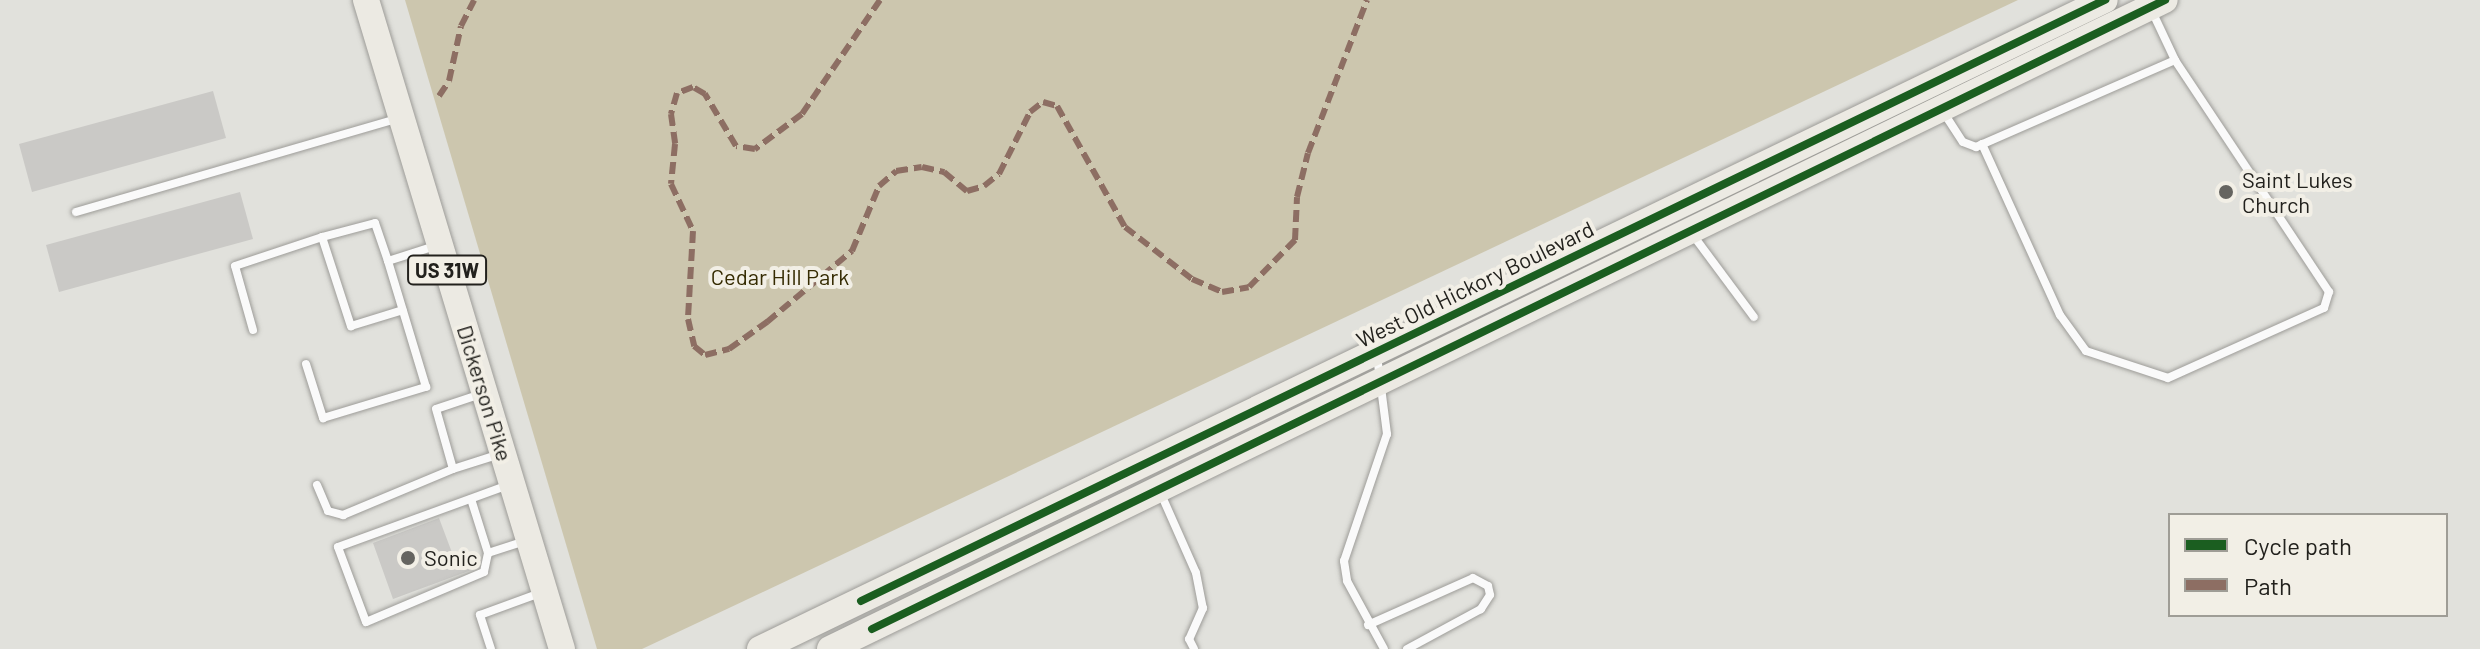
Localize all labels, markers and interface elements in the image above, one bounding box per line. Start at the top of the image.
place label: Saint Lukes Church [2242,166,2353,218]
marker: Saint Lukes Church [2217,183,2235,201]
street label: West Old Hickory Boulevard [1352,215,1598,353]
road number: US 31W [407,254,487,286]
park label: Cedar Hill Park [711,264,849,290]
street label: Dickerson Pike [452,322,518,464]
legend [2168,513,2448,617]
text: Cycle path [2244,531,2352,560]
place label: Sonic [424,545,478,571]
marker: Sonic [399,549,417,567]
text: Path [2244,571,2292,600]

